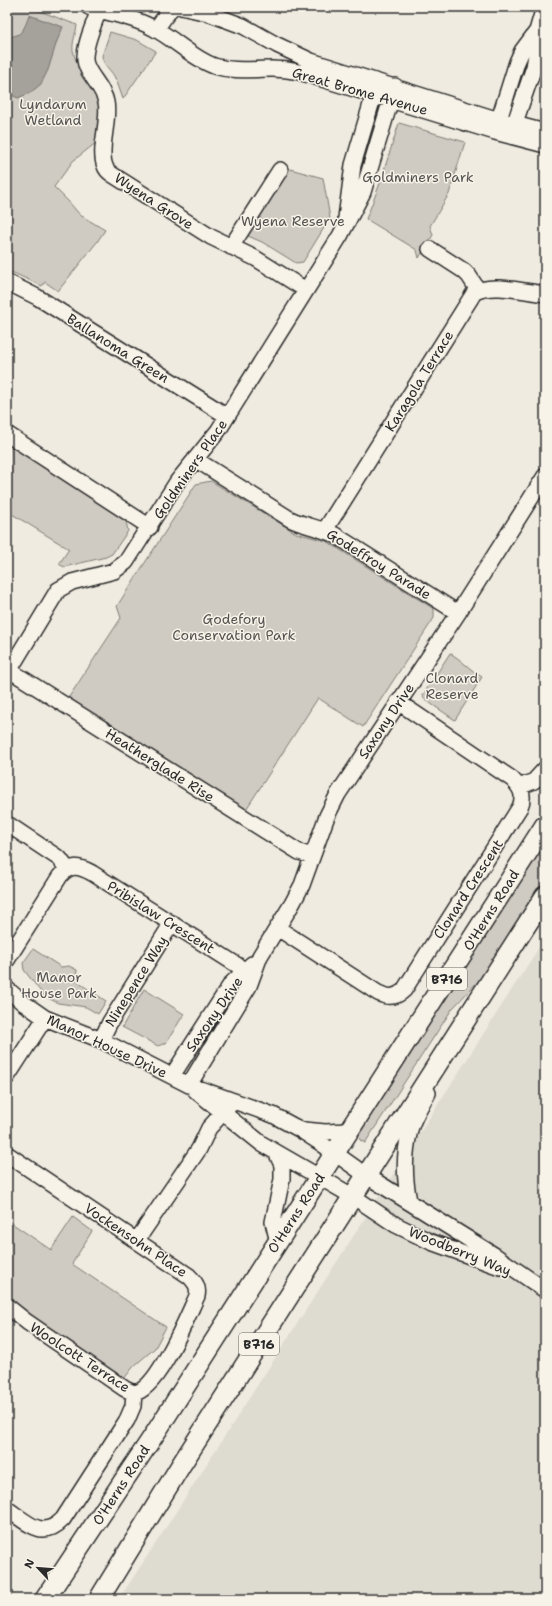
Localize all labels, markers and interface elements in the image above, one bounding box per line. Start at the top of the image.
street label: Great Brome Avenue [290,63,430,119]
park label: Lyndarum Wetland [19,95,87,129]
park label: Goldminers Park [362,168,474,186]
street label: Wyena Grove [111,169,197,233]
park label: Wyena Reserve [241,212,345,230]
street label: Ballanoma Green [64,309,173,387]
street label: Karagola Terrace [381,327,457,435]
street label: Goldminers Place [149,416,231,522]
street label: Godeffroy Parade [323,525,435,603]
park label: Godefory Conservation Park [172,610,296,644]
park label: Clonard Reserve [425,669,479,703]
street label: Saxony Drive [354,680,418,762]
street label: Heatherglade Rise [102,724,218,806]
street label: Clonard Crescent [429,836,507,942]
street label: O'Herns Road [459,866,523,954]
street label: Pribislaw Crescent [104,877,218,957]
street label: Ninepence Way [101,932,171,1030]
park label: Manor House Park [21,968,97,1002]
road number: B716 [427,968,467,990]
street label: Saxony Drive [182,973,247,1055]
street label: Manor House Drive [44,1010,170,1082]
street label: O'Herns Road [263,1169,329,1257]
street label: Vockensohn Place [81,1199,191,1281]
street label: Woodberry Way [406,1222,514,1280]
street label: Woolcott Terrace [27,1318,133,1396]
road number: B716 [239,1333,279,1355]
street label: O'Herns Road [88,1441,154,1529]
north arrow [18,1548,58,1588]
text: N [21,1556,38,1571]

